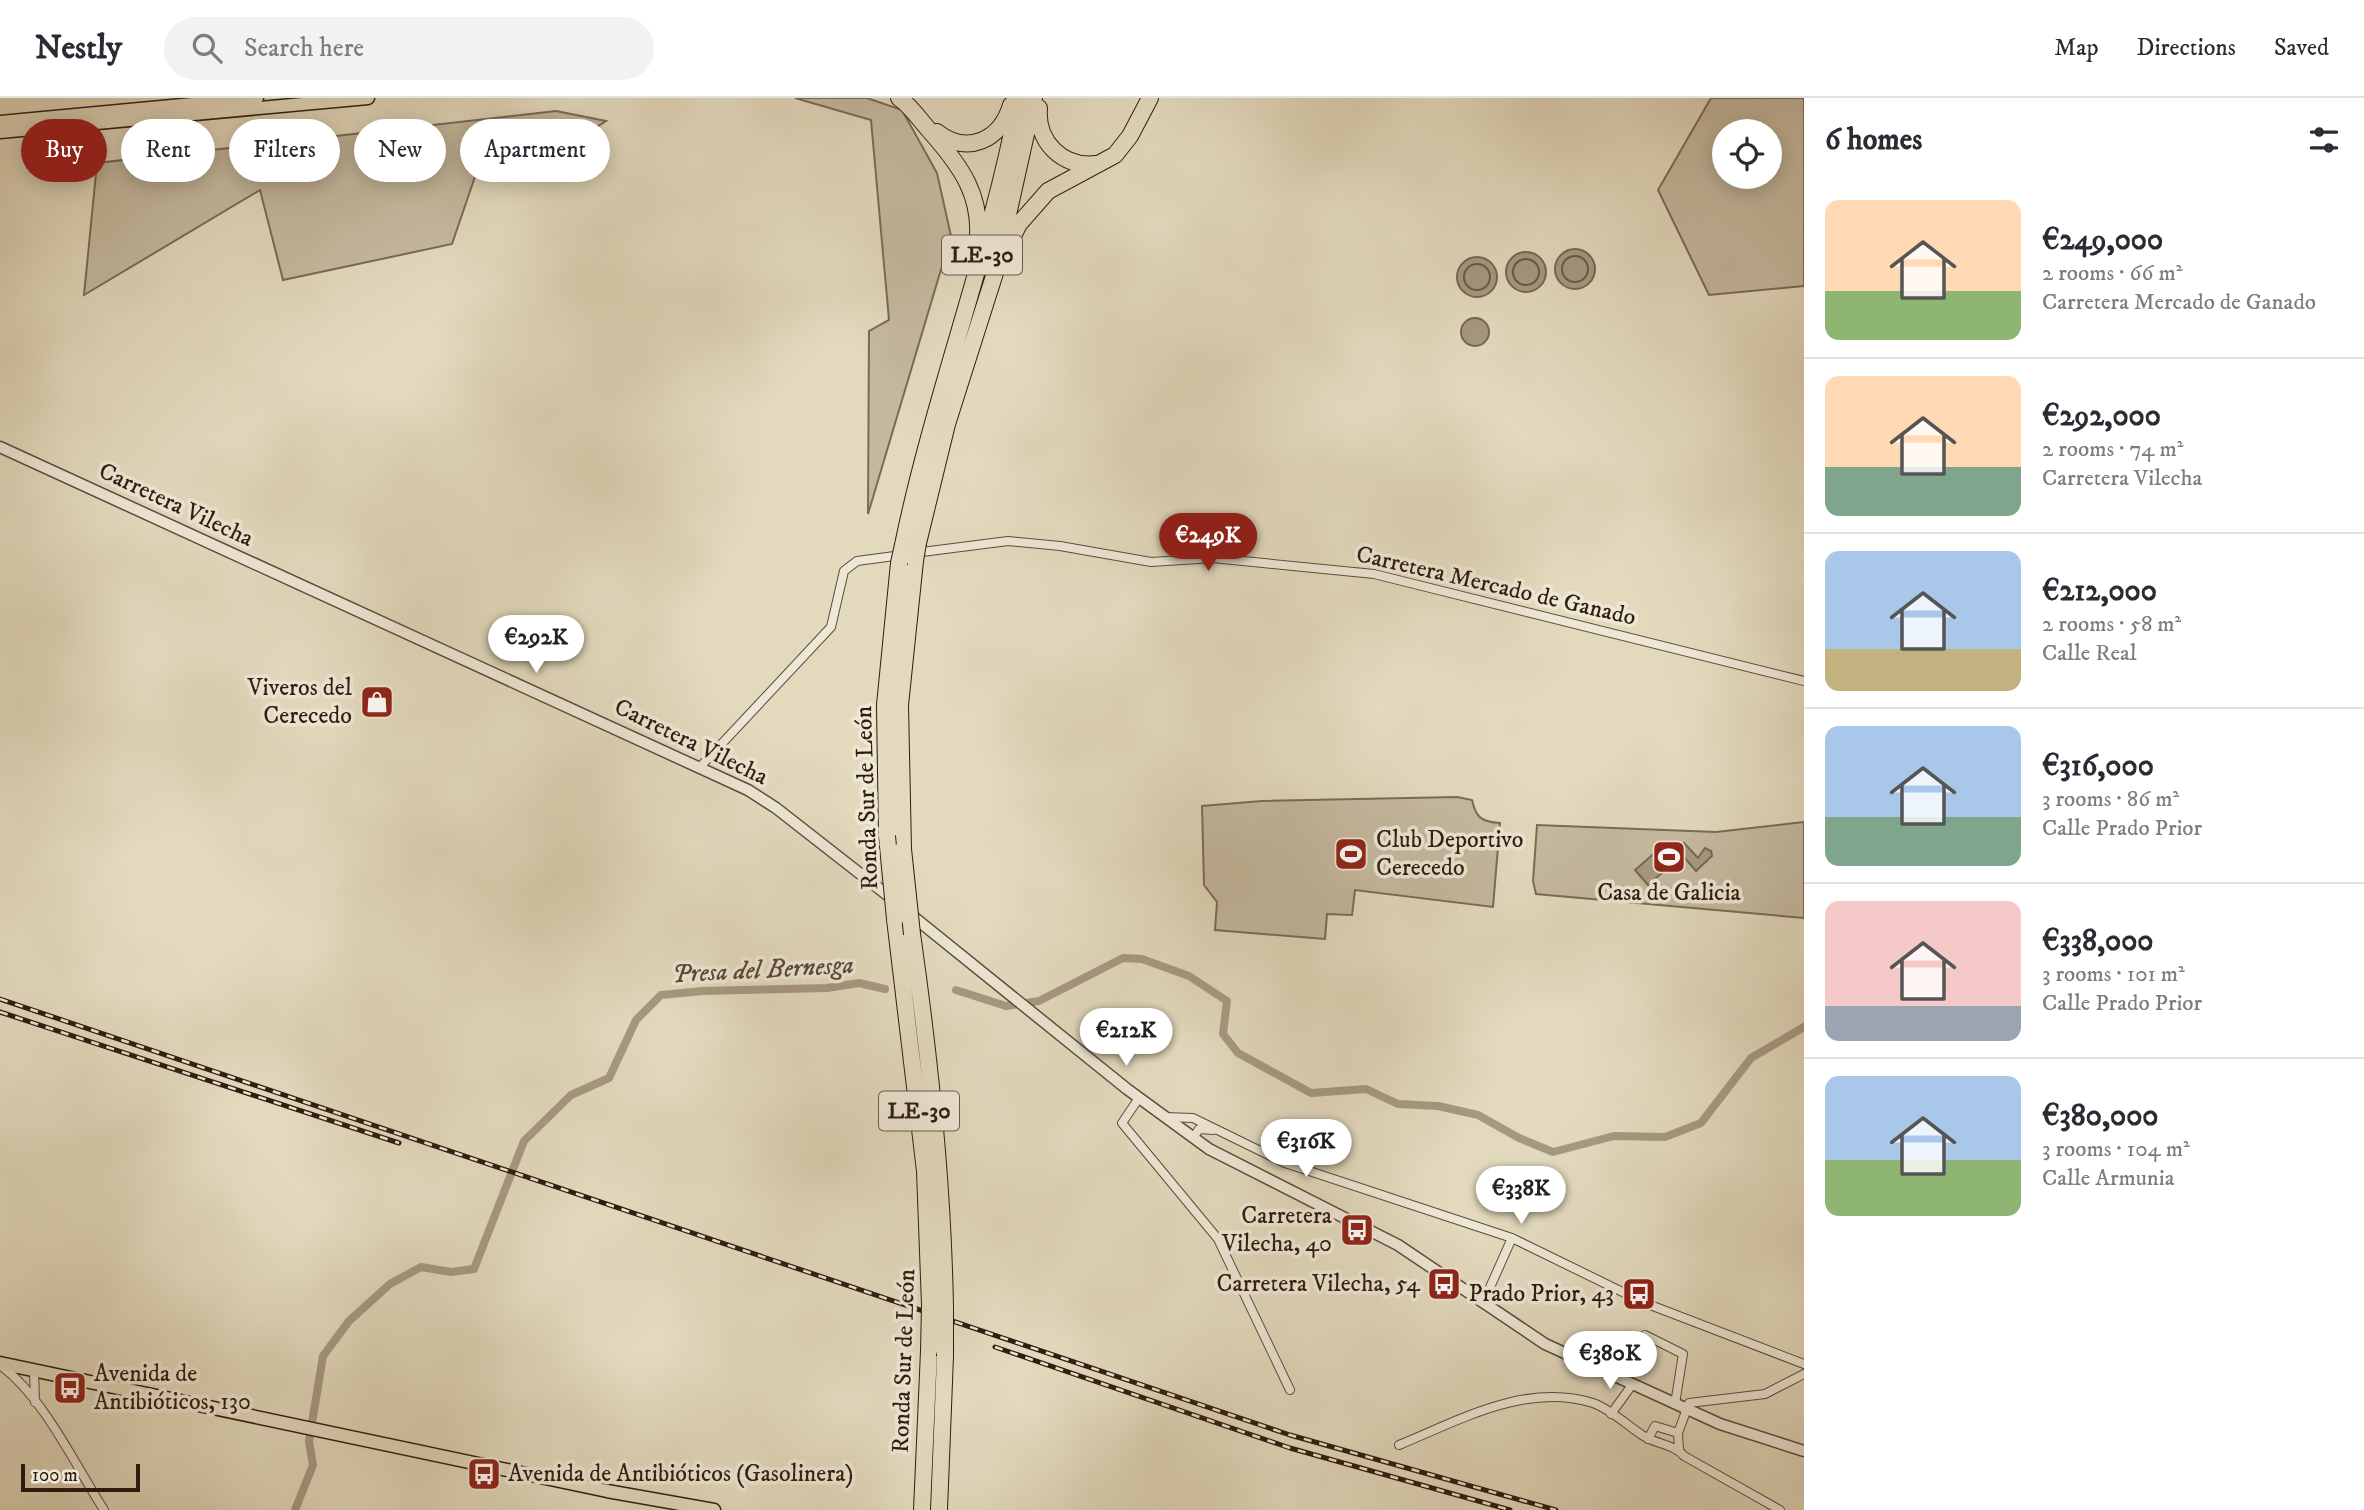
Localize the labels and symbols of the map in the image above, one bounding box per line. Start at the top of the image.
road number: LE-30 [942,236,1022,274]
street label: Carretera Vilecha [94,456,259,554]
pin: €249K [1159,514,1257,573]
street label: Carretera Mercado de Ganado [1353,539,1639,633]
pin: €292K [487,616,585,675]
place label: Viveros del Cerecedo [246,673,353,731]
shop icon: Viveros del Cerecedo [358,683,396,721]
street label: Carretera Vilecha [609,692,773,792]
street label: Ronda Sur de León [849,705,885,891]
place label: Club Deportivo Cerecedo [1376,825,1523,883]
sports icon: Club Deportivo Cerecedo [1332,835,1370,873]
sports icon: Casa de Galicia [1650,838,1688,876]
place label: Casa de Galicia [1597,878,1742,908]
water label: Presa del Bernesga [671,949,855,991]
pin: €212K [1077,1009,1175,1068]
road number: LE-30 [879,1092,959,1130]
pin: €316K [1257,1119,1355,1179]
pin: €338K [1472,1166,1570,1226]
place label: Carretera Vilecha, 40 [1221,1201,1333,1259]
bus stop icon: Carretera Vilecha, 40 [1338,1211,1376,1249]
bus stop icon: Carretera Vilecha, 54 [1425,1265,1463,1303]
street label: Ronda Sur de León [886,1268,922,1454]
place label: Carretera Vilecha, 54 [1216,1269,1421,1299]
bus stop icon: Prado Prior, 43 [1620,1275,1658,1313]
place label: Prado Prior, 43 [1469,1279,1614,1309]
pin: €380K [1561,1332,1659,1391]
place label: Avenida de Antibióticos, 130 [94,1359,251,1417]
bus stop icon: Avenida de Antibióticos, 130 [51,1369,89,1407]
bus stop icon: Avenida de Antibióticos (Gasolinera) [465,1455,503,1493]
place label: Avenida de Antibióticos (Gasolinera) [508,1459,854,1489]
scale bar [21,1461,140,1493]

